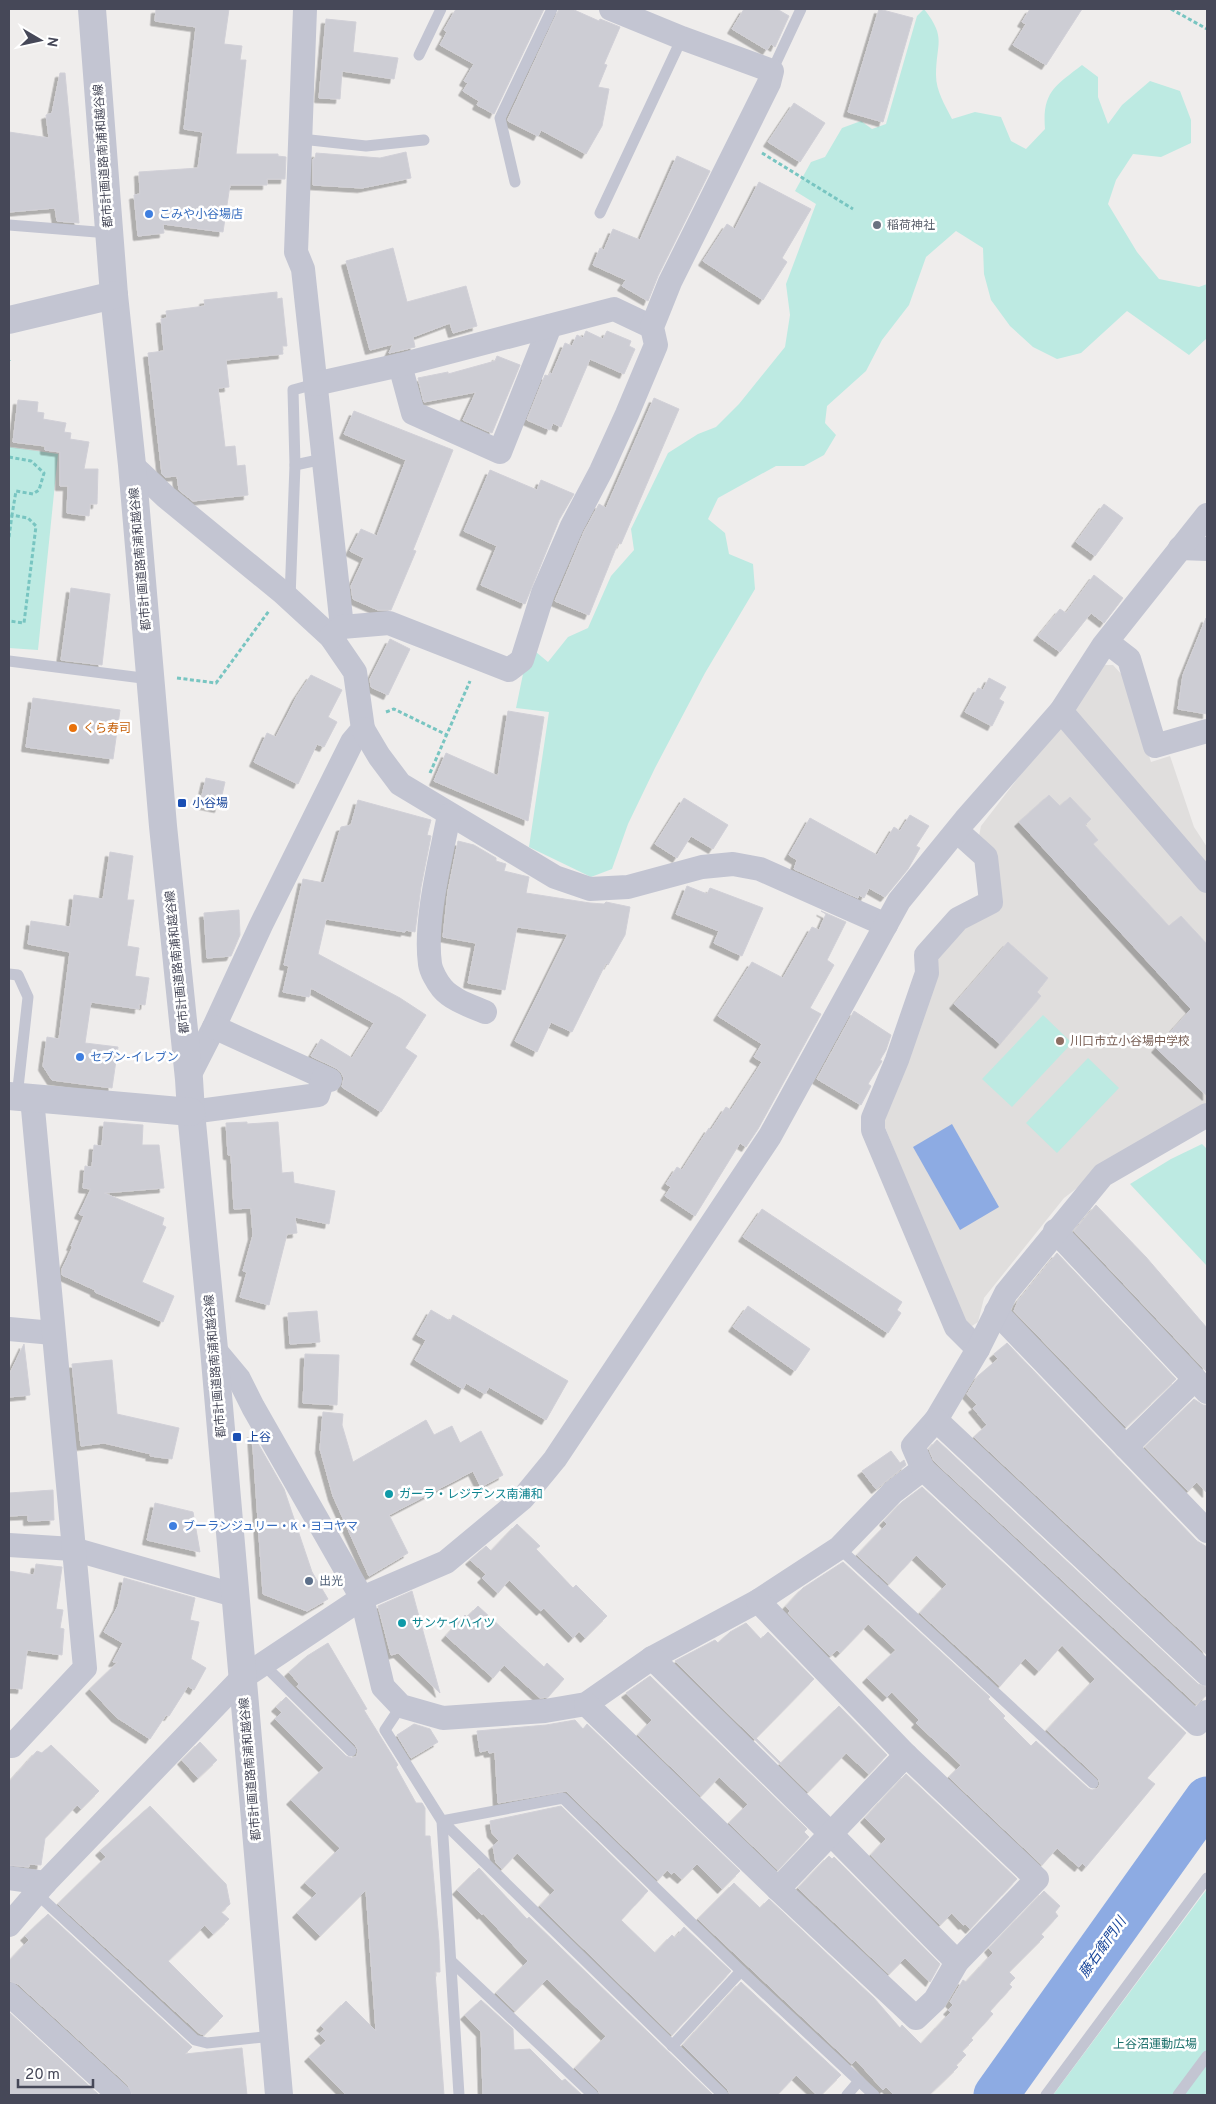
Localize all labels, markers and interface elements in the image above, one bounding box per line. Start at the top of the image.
north arrow [15,15,65,65]
text: N [42,35,61,48]
street label: 都市計画道路南浦和越谷線 [91,84,117,228]
place label: こみや小谷場店 [159,207,243,223]
marker: こみや小谷場店 [143,208,155,220]
place label: 稲荷神社 [887,218,935,234]
marker: 稲荷神社 [871,219,883,231]
street label: 都市計画道路南浦和越谷線 [127,486,155,631]
place label: くら寿司 [83,721,131,737]
marker: くら寿司 [67,722,79,734]
place label: 小谷場 [192,796,228,812]
marker: 小谷場 [176,797,188,809]
street label: 都市計画道路南浦和越谷線 [163,889,193,1034]
place label: 川口市立小谷場中学校 [1070,1034,1190,1050]
marker: 川口市立小谷場中学校 [1054,1035,1066,1047]
place label: セブン-イレブン [90,1050,179,1066]
marker: セブン-イレブン [74,1051,86,1063]
street label: 都市計画道路南浦和越谷線 [202,1293,230,1438]
place label: 上谷 [247,1430,271,1446]
marker: 上谷 [231,1431,243,1443]
place label: ガーラ・レジデンス南浦和 [399,1487,543,1503]
marker: ガーラ・レジデンス南浦和 [383,1488,395,1500]
place label: ブーランジュリー・K・ヨコヤマ [183,1519,358,1535]
marker: ブーランジュリー・K・ヨコヤマ [167,1520,179,1532]
place label: 出光 [319,1574,343,1590]
marker: 出光 [303,1575,315,1587]
place label: サンケイハイツ [412,1616,495,1632]
marker: サンケイハイツ [396,1617,408,1629]
street label: 都市計画道路南浦和越谷線 [237,1696,265,1841]
water label: 藤右衛門川 [1076,1913,1131,1981]
park label: 上谷沼運動広場 [1113,2037,1197,2053]
scale bar [18,2056,92,2088]
text: 20 m [25,2066,60,2085]

